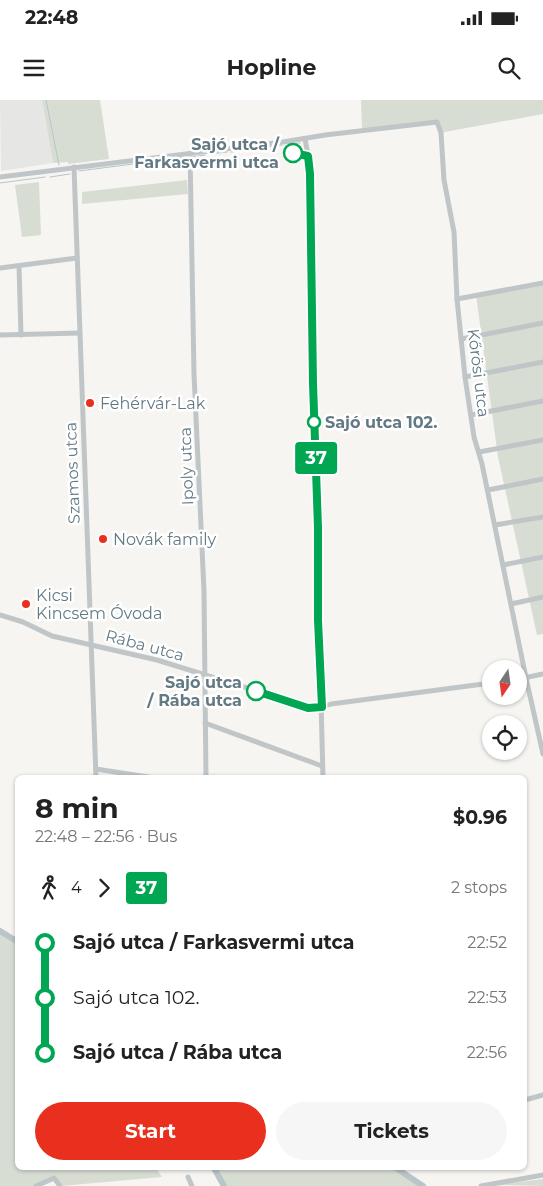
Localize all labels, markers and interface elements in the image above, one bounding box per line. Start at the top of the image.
text: 22:48 [25,6,78,29]
icon: menu [20,54,48,82]
text: Hopline [227,54,316,81]
icon: search [495,54,523,82]
place label: Sajó utca / Farkasvermi utca [134,135,280,172]
marker: Sajó utca / Farkasvermi utca [283,143,303,163]
street label: Kőrösi utca [464,328,493,418]
place label: Fehérvár-Lak [100,394,206,413]
marker: Fehérvár-Lak [84,397,96,409]
place label: Sajó utca 102. [325,413,437,432]
marker: Sajó utca 102. [307,415,321,429]
street label: Szamos utca [61,422,84,524]
street label: Ipoly utca [176,427,197,505]
line badge: 37 [294,442,338,474]
text: 37 [305,447,327,469]
place label: Novák family [113,530,217,549]
marker: Novák family [97,533,109,545]
place label: Kicsi Kincsem Óvoda [36,586,162,623]
marker: Kicsi Kincsem Óvoda [20,598,32,610]
street label: Rába utca [103,626,186,665]
north arrow [482,660,528,705]
map controls [482,660,527,760]
place label: Sajó utca / Rába utca [146,673,242,710]
marker: Sajó utca / Rába utca [246,681,266,701]
button: locate [482,715,527,760]
text: 8 min [35,791,119,825]
text: $0.96 [453,806,507,829]
text: 22:48 – 22:56 · Bus [35,827,177,846]
icon: walk [35,874,63,902]
icon: forward [90,874,118,902]
text: 37 [136,877,157,899]
text: 4 [71,878,82,897]
text: 2 stops [451,878,507,897]
text: Sajó utca / Farkasvermi utca [73,931,354,954]
text: 22:52 [467,933,507,952]
text: Sajó utca 102. [73,986,199,1009]
text: 22:53 [467,988,507,1007]
text: Sajó utca / Rába utca [73,1041,282,1064]
text: 22:56 [467,1043,507,1062]
button: Start [35,1102,266,1160]
button: Tickets [276,1102,507,1160]

